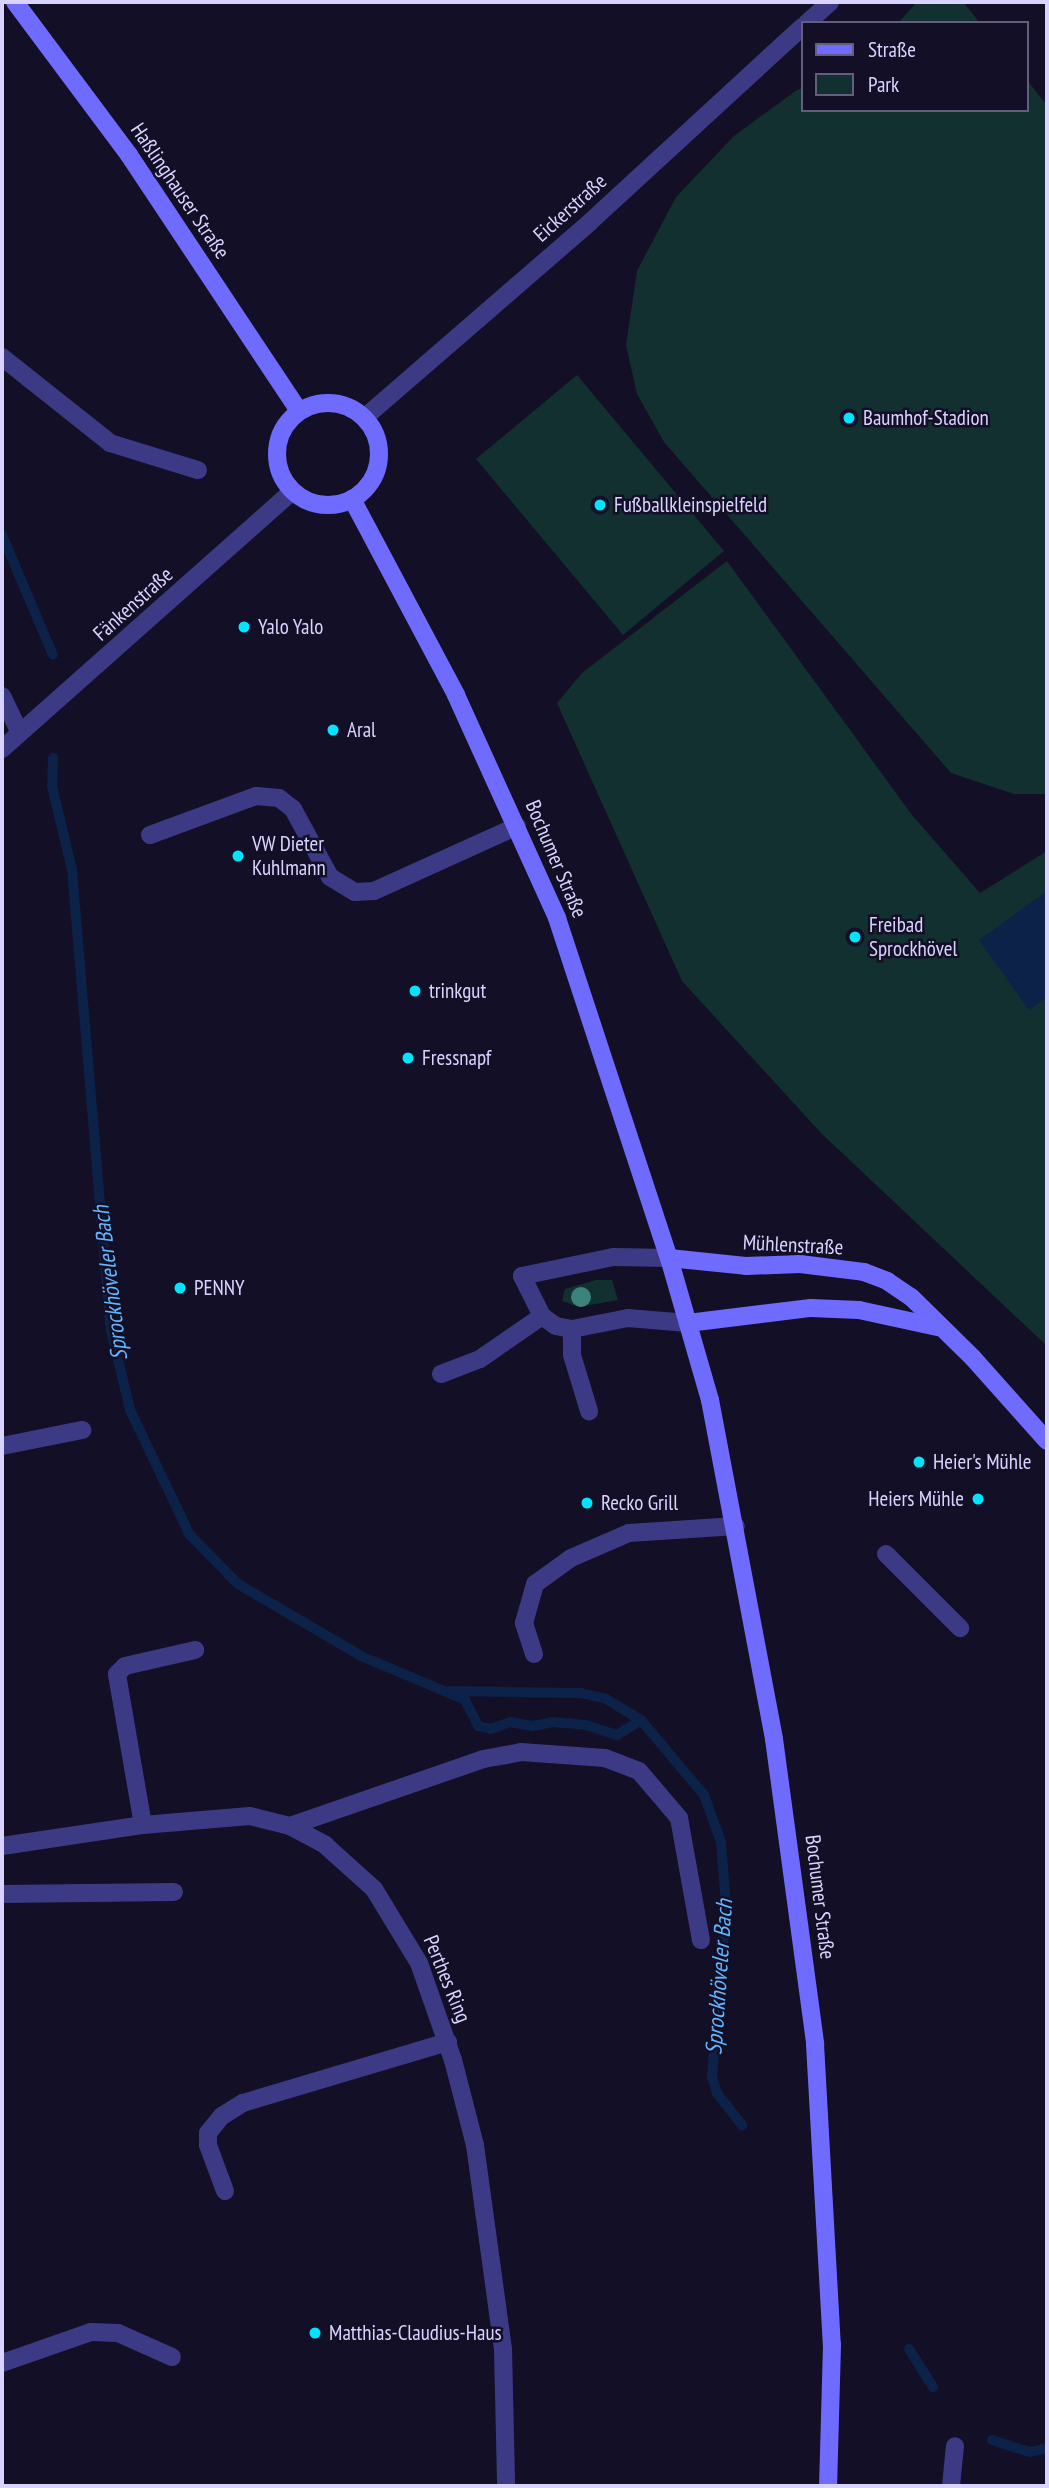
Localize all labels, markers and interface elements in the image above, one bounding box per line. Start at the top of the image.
legend [800,21,1028,112]
text: Straße [868,36,916,63]
text: Park [868,71,899,98]
street label: Haßlinghauser Straße [125,118,235,264]
street label: Eickerstraße [528,169,612,247]
place label: Baumhof-Stadion [863,405,989,431]
marker: Baumhof-Stadion [841,410,857,426]
place label: Fußballkleinspielfeld [614,492,767,518]
marker: Fußballkleinspielfeld [592,497,608,513]
street label: Fänkenstraße [88,562,178,646]
place label: Yalo Yalo [258,614,324,640]
marker: Yalo Yalo [236,619,252,635]
place label: Aral [347,717,376,743]
marker: Aral [325,722,341,738]
street label: Bochumer Straße [520,796,592,922]
place label: VW Dieter Kuhlmann [252,831,326,881]
marker: VW Dieter Kuhlmann [230,848,246,864]
place label: Freibad Sprockhövel [869,912,957,962]
marker: Freibad Sprockhövel [847,929,863,945]
place label: trinkgut [429,978,486,1004]
marker: trinkgut [407,983,423,999]
place label: Fressnapf [422,1045,491,1071]
marker: Fressnapf [400,1050,416,1066]
water label: Sprockhöveler Bach [87,1204,133,1362]
street label: Mühlenstraße [742,1230,844,1260]
place label: PENNY [194,1275,245,1301]
marker: PENNY [172,1280,188,1296]
place label: Heier's Mühle [933,1449,1031,1475]
marker: Heier's Mühle [911,1454,927,1470]
place label: Heiers Mühle [868,1486,964,1512]
place label: Recko Grill [601,1490,678,1516]
marker: Heiers Mühle [970,1491,986,1507]
marker: Recko Grill [579,1495,595,1511]
street label: Bochumer Straße [800,1833,840,1961]
water label: Sprockhöveler Bach [700,1898,738,2056]
street label: Perthes Ring [418,1932,476,2026]
place label: Matthias-Claudius-Haus [329,2320,502,2346]
marker: Matthias-Claudius-Haus [307,2325,323,2341]

